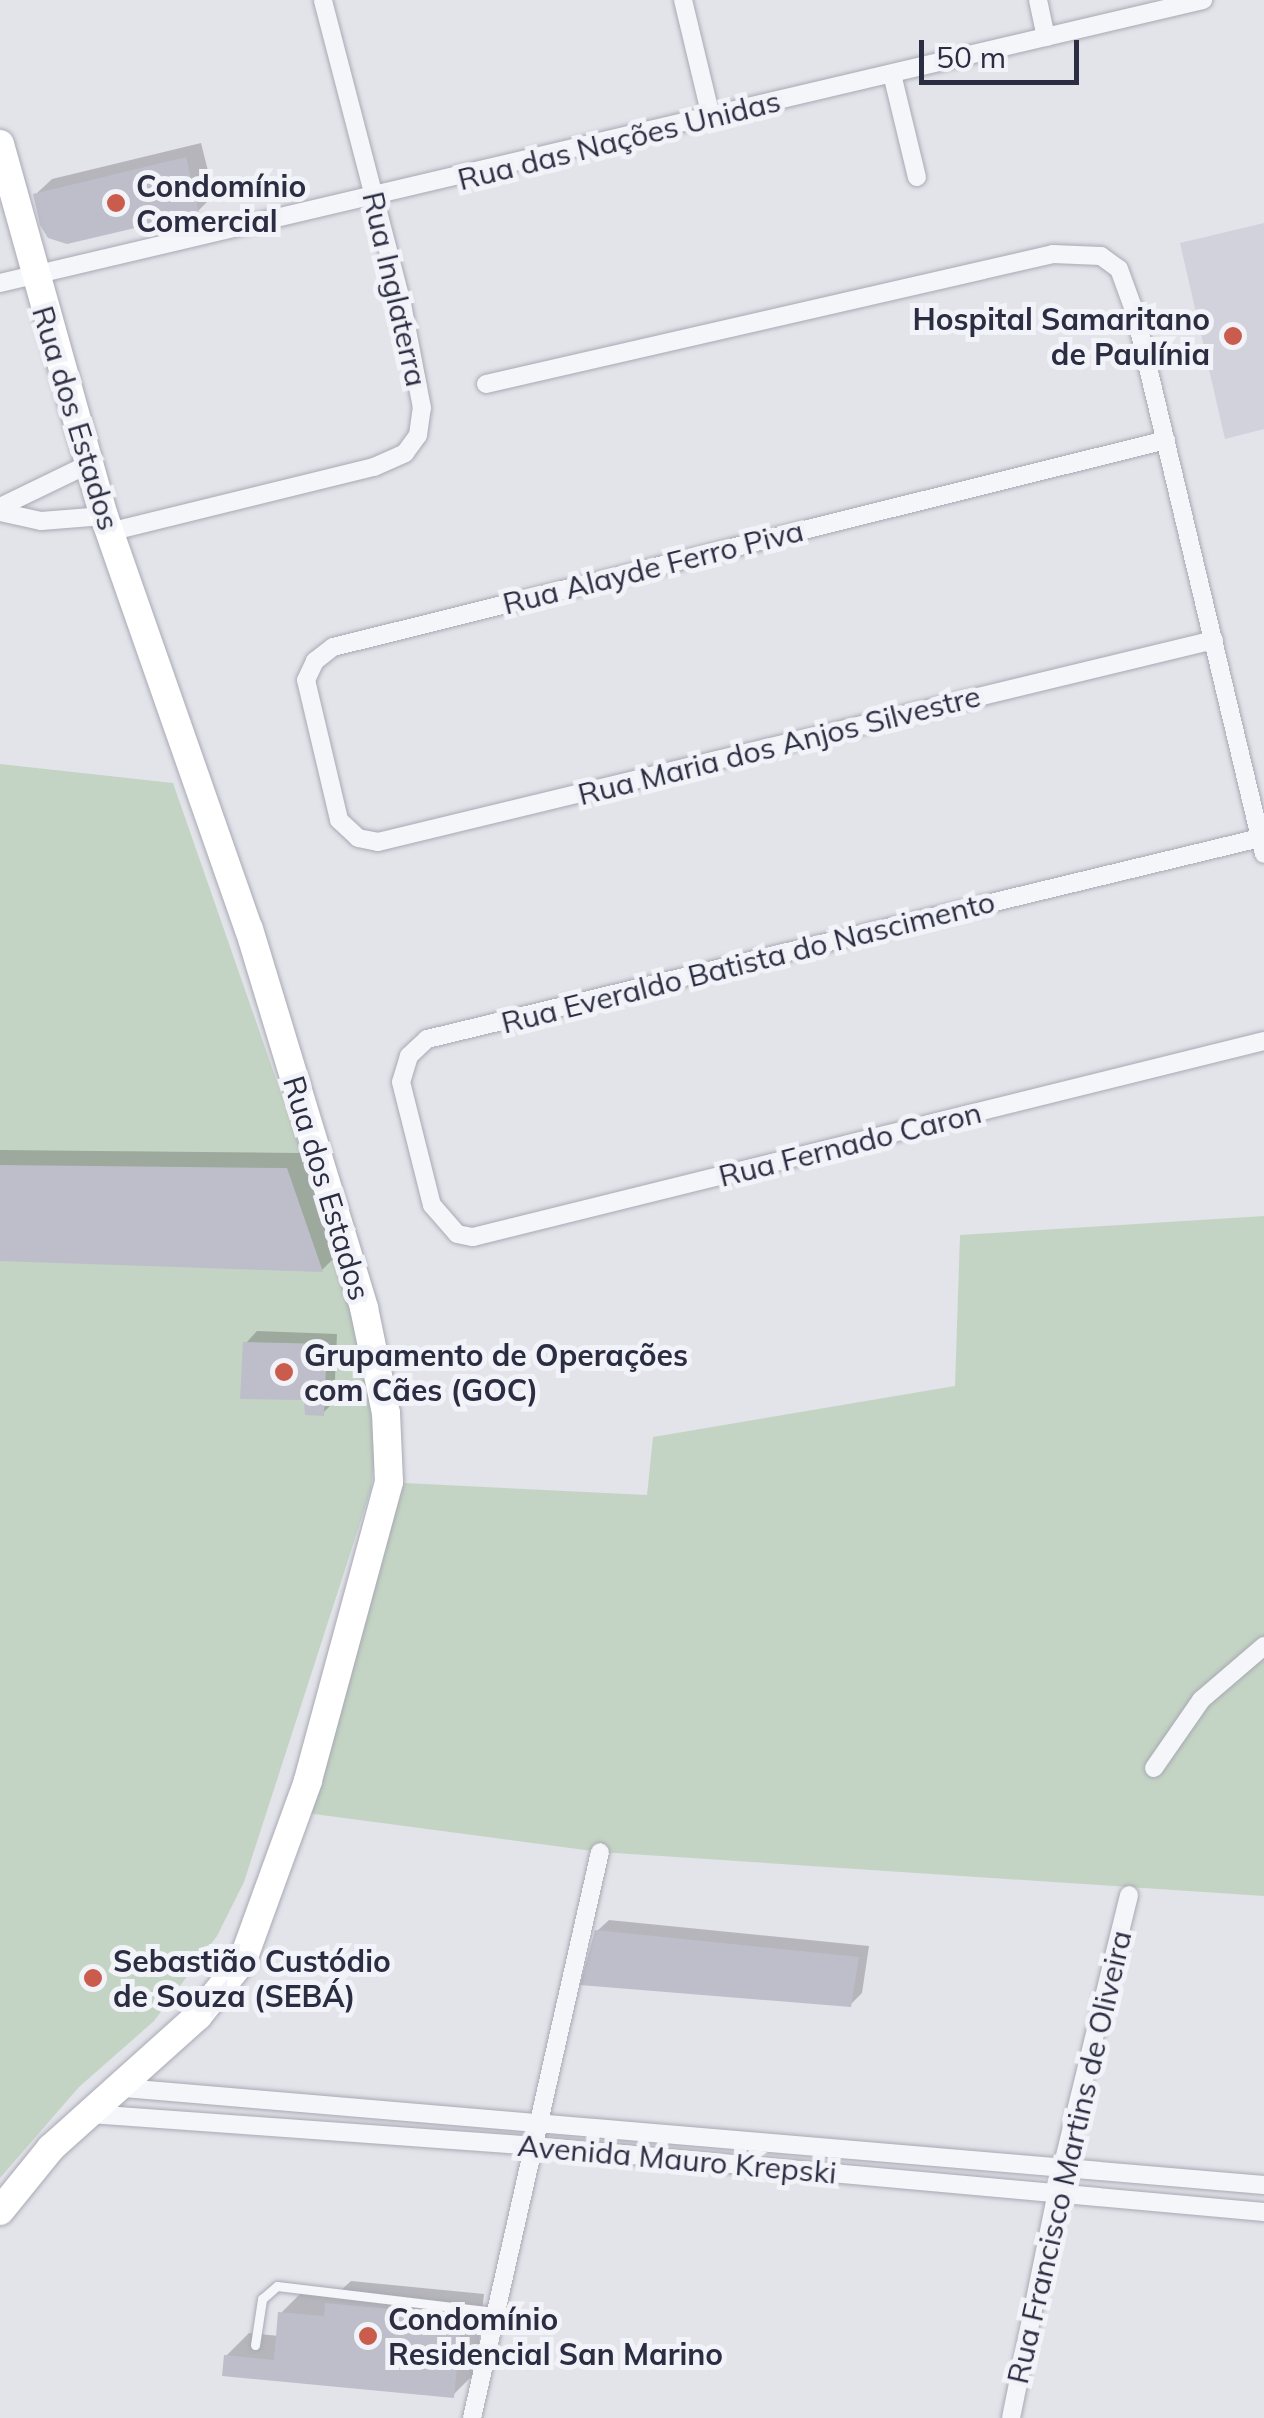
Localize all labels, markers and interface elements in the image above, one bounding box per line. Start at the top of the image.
scale bar [924,20,1084,82]
text: 50 m [936,38,1006,76]
street label: Rua das Nações Unidas [454,82,784,198]
place label: Condomínio Comercial [136,168,306,238]
street label: Rua Inglaterra [355,188,435,390]
marker: Condomínio Comercial [105,192,127,214]
place label: Hospital Samaritano de Paulínia [913,301,1210,372]
street label: Rua dos Estados [25,302,127,534]
marker: Hospital Samaritano de Paulínia [1220,323,1246,349]
street label: Rua Alayde Ferro Piva [499,512,807,622]
street label: Rua Maria dos Anjos Silvestre [574,678,984,812]
street label: Rua Everaldo Batista do Nascimento [498,883,998,1041]
street label: Rua dos Estados [276,1072,378,1304]
street label: Rua Fernado Caron [715,1094,985,1194]
place label: Grupamento de Operações com Cães (GOC) [304,1337,688,1408]
marker: Grupamento de Operações com Cães (GOC) [273,1361,295,1383]
street label: Rua Francisco Martins de Oliveira [999,1927,1139,2387]
place label: Sebastião Custódio de Souza (SEBÁ) [113,1943,391,2014]
marker: Sebastião Custódio de Souza (SEBÁ) [82,1967,104,1989]
street label: Avenida Mauro Krepski [516,2127,838,2191]
place label: Condomínio Residencial San Marino [388,2301,723,2372]
marker: Condomínio Residencial San Marino [357,2325,379,2347]

